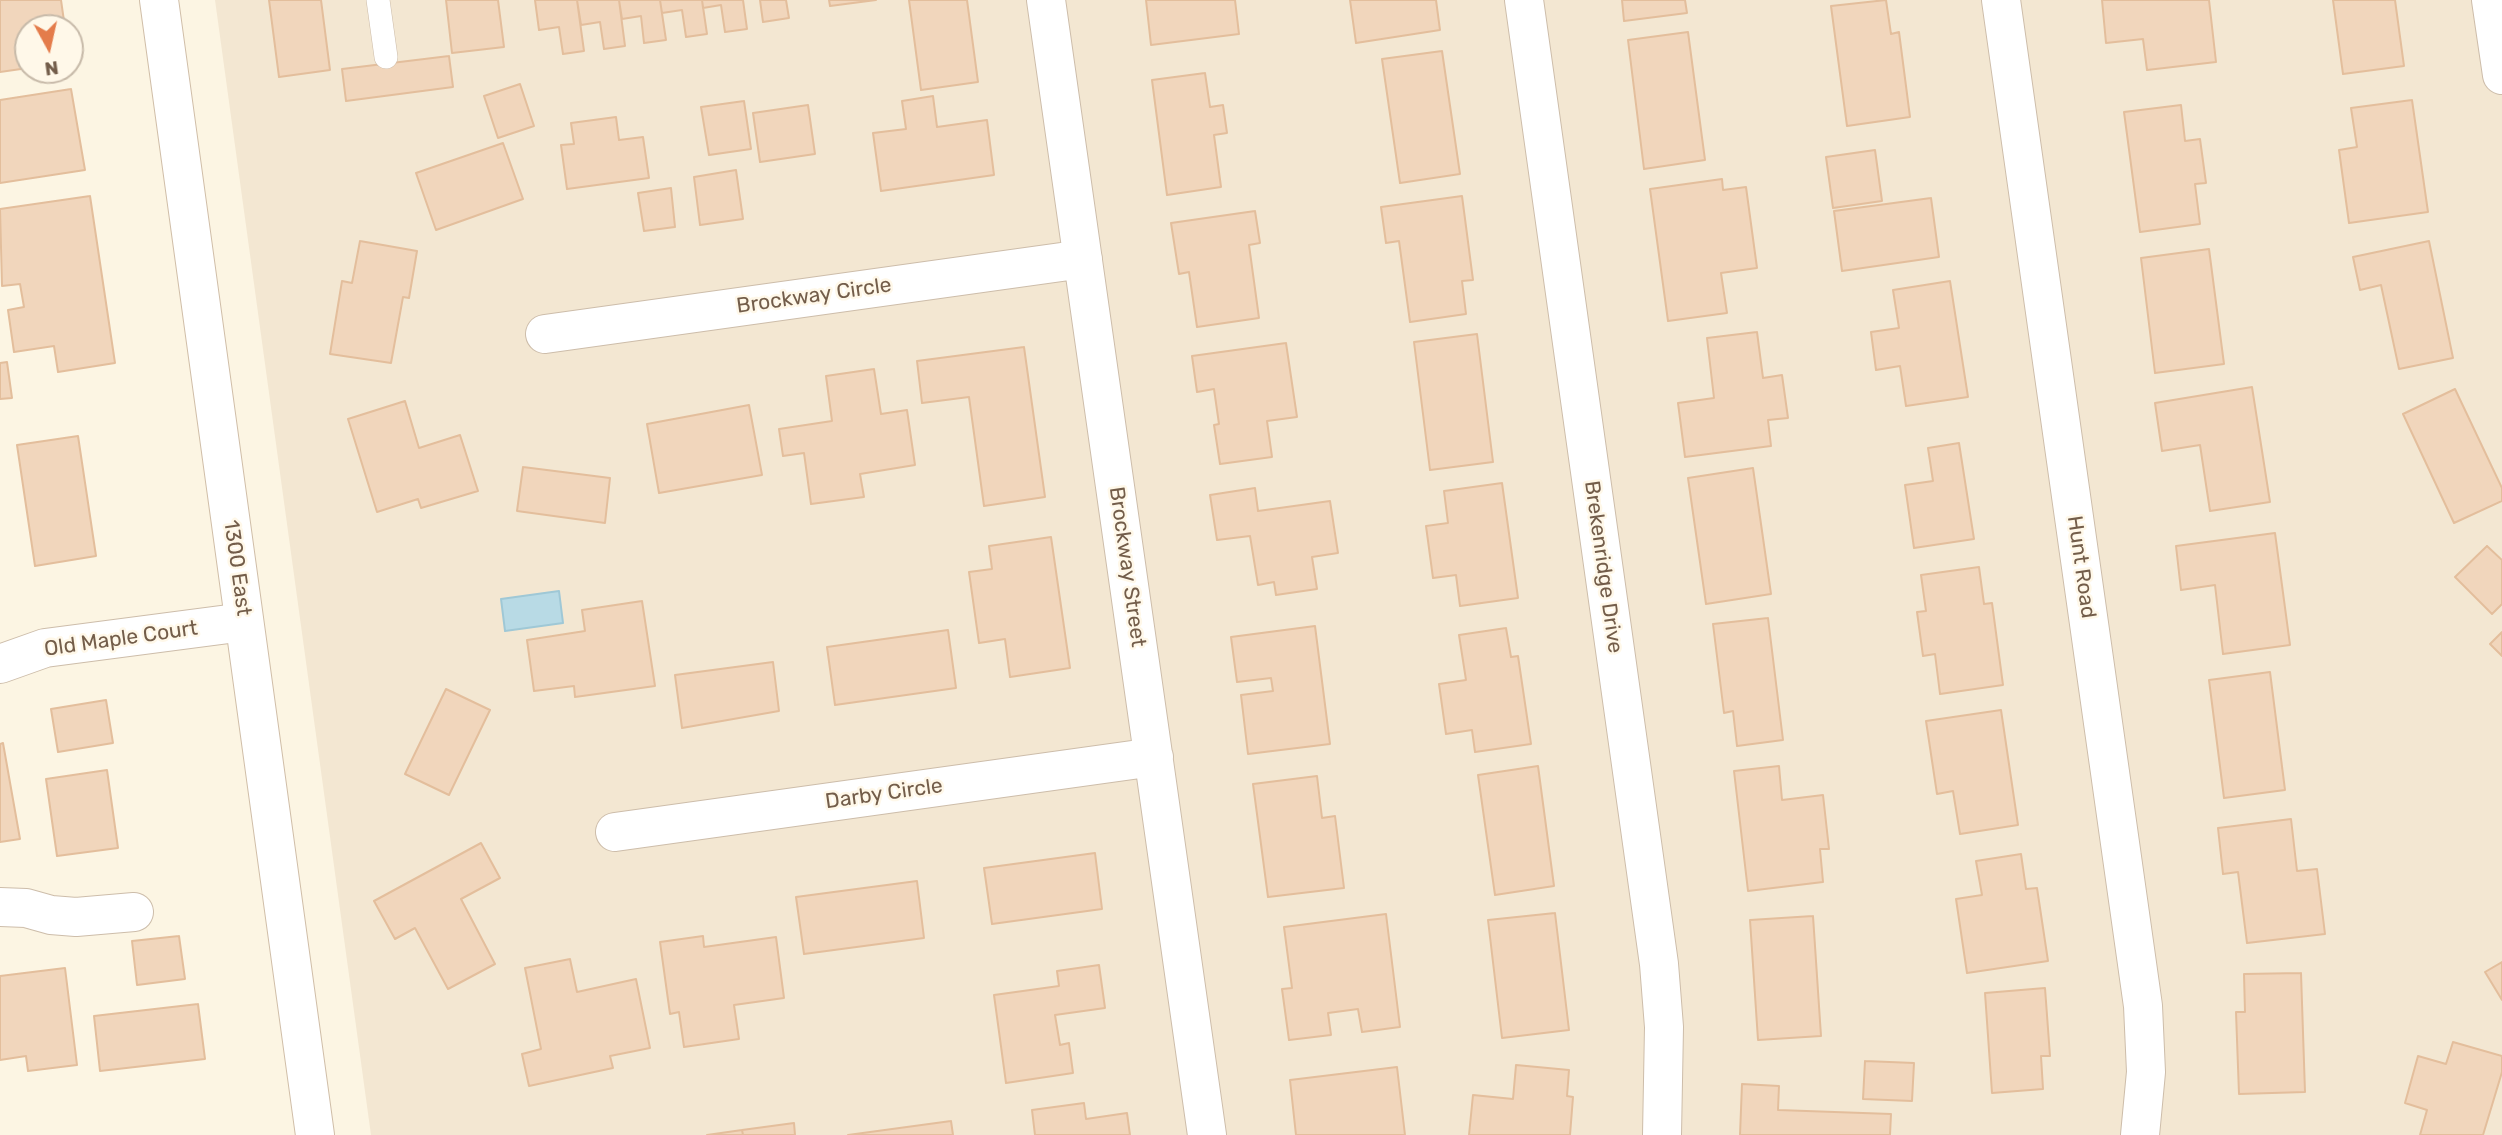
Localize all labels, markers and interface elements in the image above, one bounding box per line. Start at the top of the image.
north arrow [14,14,84,84]
text: N [43,56,60,81]
street label: Brockway Circle [735,273,893,319]
street label: Brekenridge Drive [1578,479,1628,655]
street label: Brockway Street [1103,485,1151,649]
street label: Hunt Road [2061,514,2101,620]
street label: 1300 East [218,518,256,618]
street label: Old Maple Court [43,616,199,662]
street label: Darby Circle [824,773,944,815]

